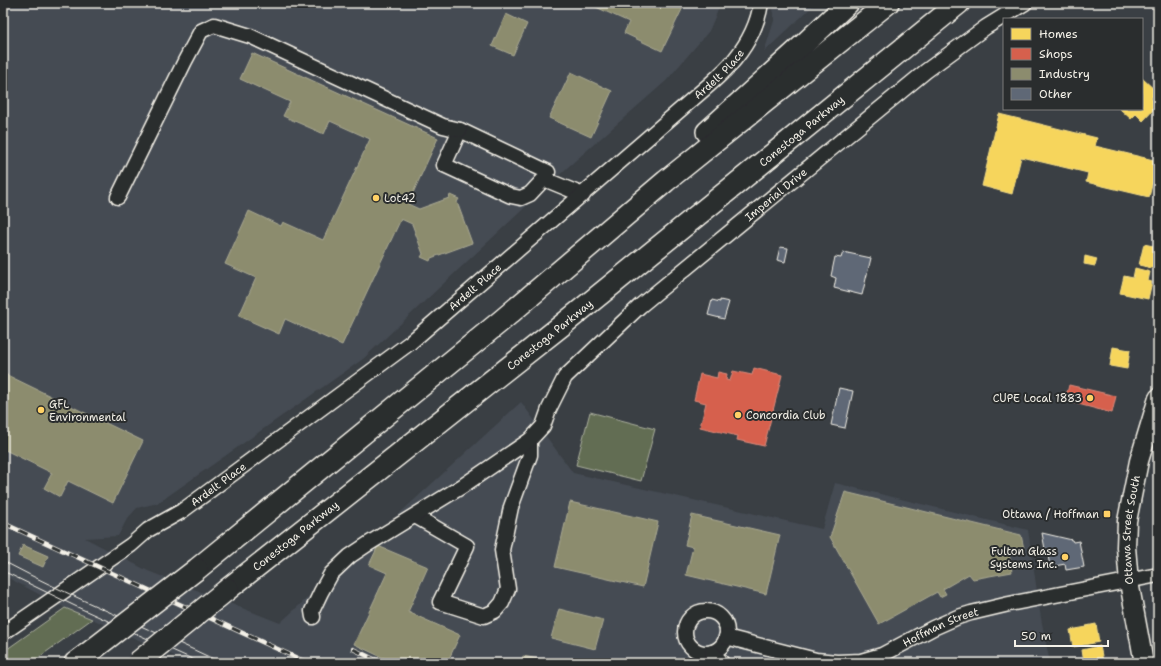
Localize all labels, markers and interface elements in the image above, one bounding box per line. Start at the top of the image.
legend [1003,18,1143,110]
text: Homes [1039,26,1078,42]
street label: Ardelt Place [691,46,748,102]
text: Shops [1039,46,1073,62]
text: Industry [1039,66,1090,82]
text: Other [1039,86,1073,102]
street label: Conestoga Parkway [756,92,847,170]
street label: Imperial Drive [742,164,810,224]
place label: Lot42 [384,191,416,206]
marker: Lot42 [371,193,381,203]
street label: Ardelt Place [445,260,505,314]
street label: Conestoga Parkway [504,296,596,373]
place label: CUPE Local 1883 [993,391,1082,406]
marker: CUPE Local 1883 [1085,393,1095,403]
place label: GFL Environmental [49,397,127,425]
marker: GFL Environmental [36,405,46,415]
place label: Concordia Club [746,408,825,423]
marker: Concordia Club [733,410,743,420]
street label: Ardelt Place [187,459,249,510]
street label: Ottawa Street South [1118,474,1144,585]
street label: Conestoga Parkway [249,497,342,574]
place label: Ottawa / Hoffman [1002,507,1099,522]
marker: Ottawa / Hoffman [1102,509,1112,519]
place label: Fulton Glass Systems Inc. [990,544,1057,572]
marker: Fulton Glass Systems Inc. [1060,552,1070,562]
street label: Hoffman Street [900,604,980,650]
scale bar [1015,622,1108,648]
text: 50 m [1021,628,1051,644]

